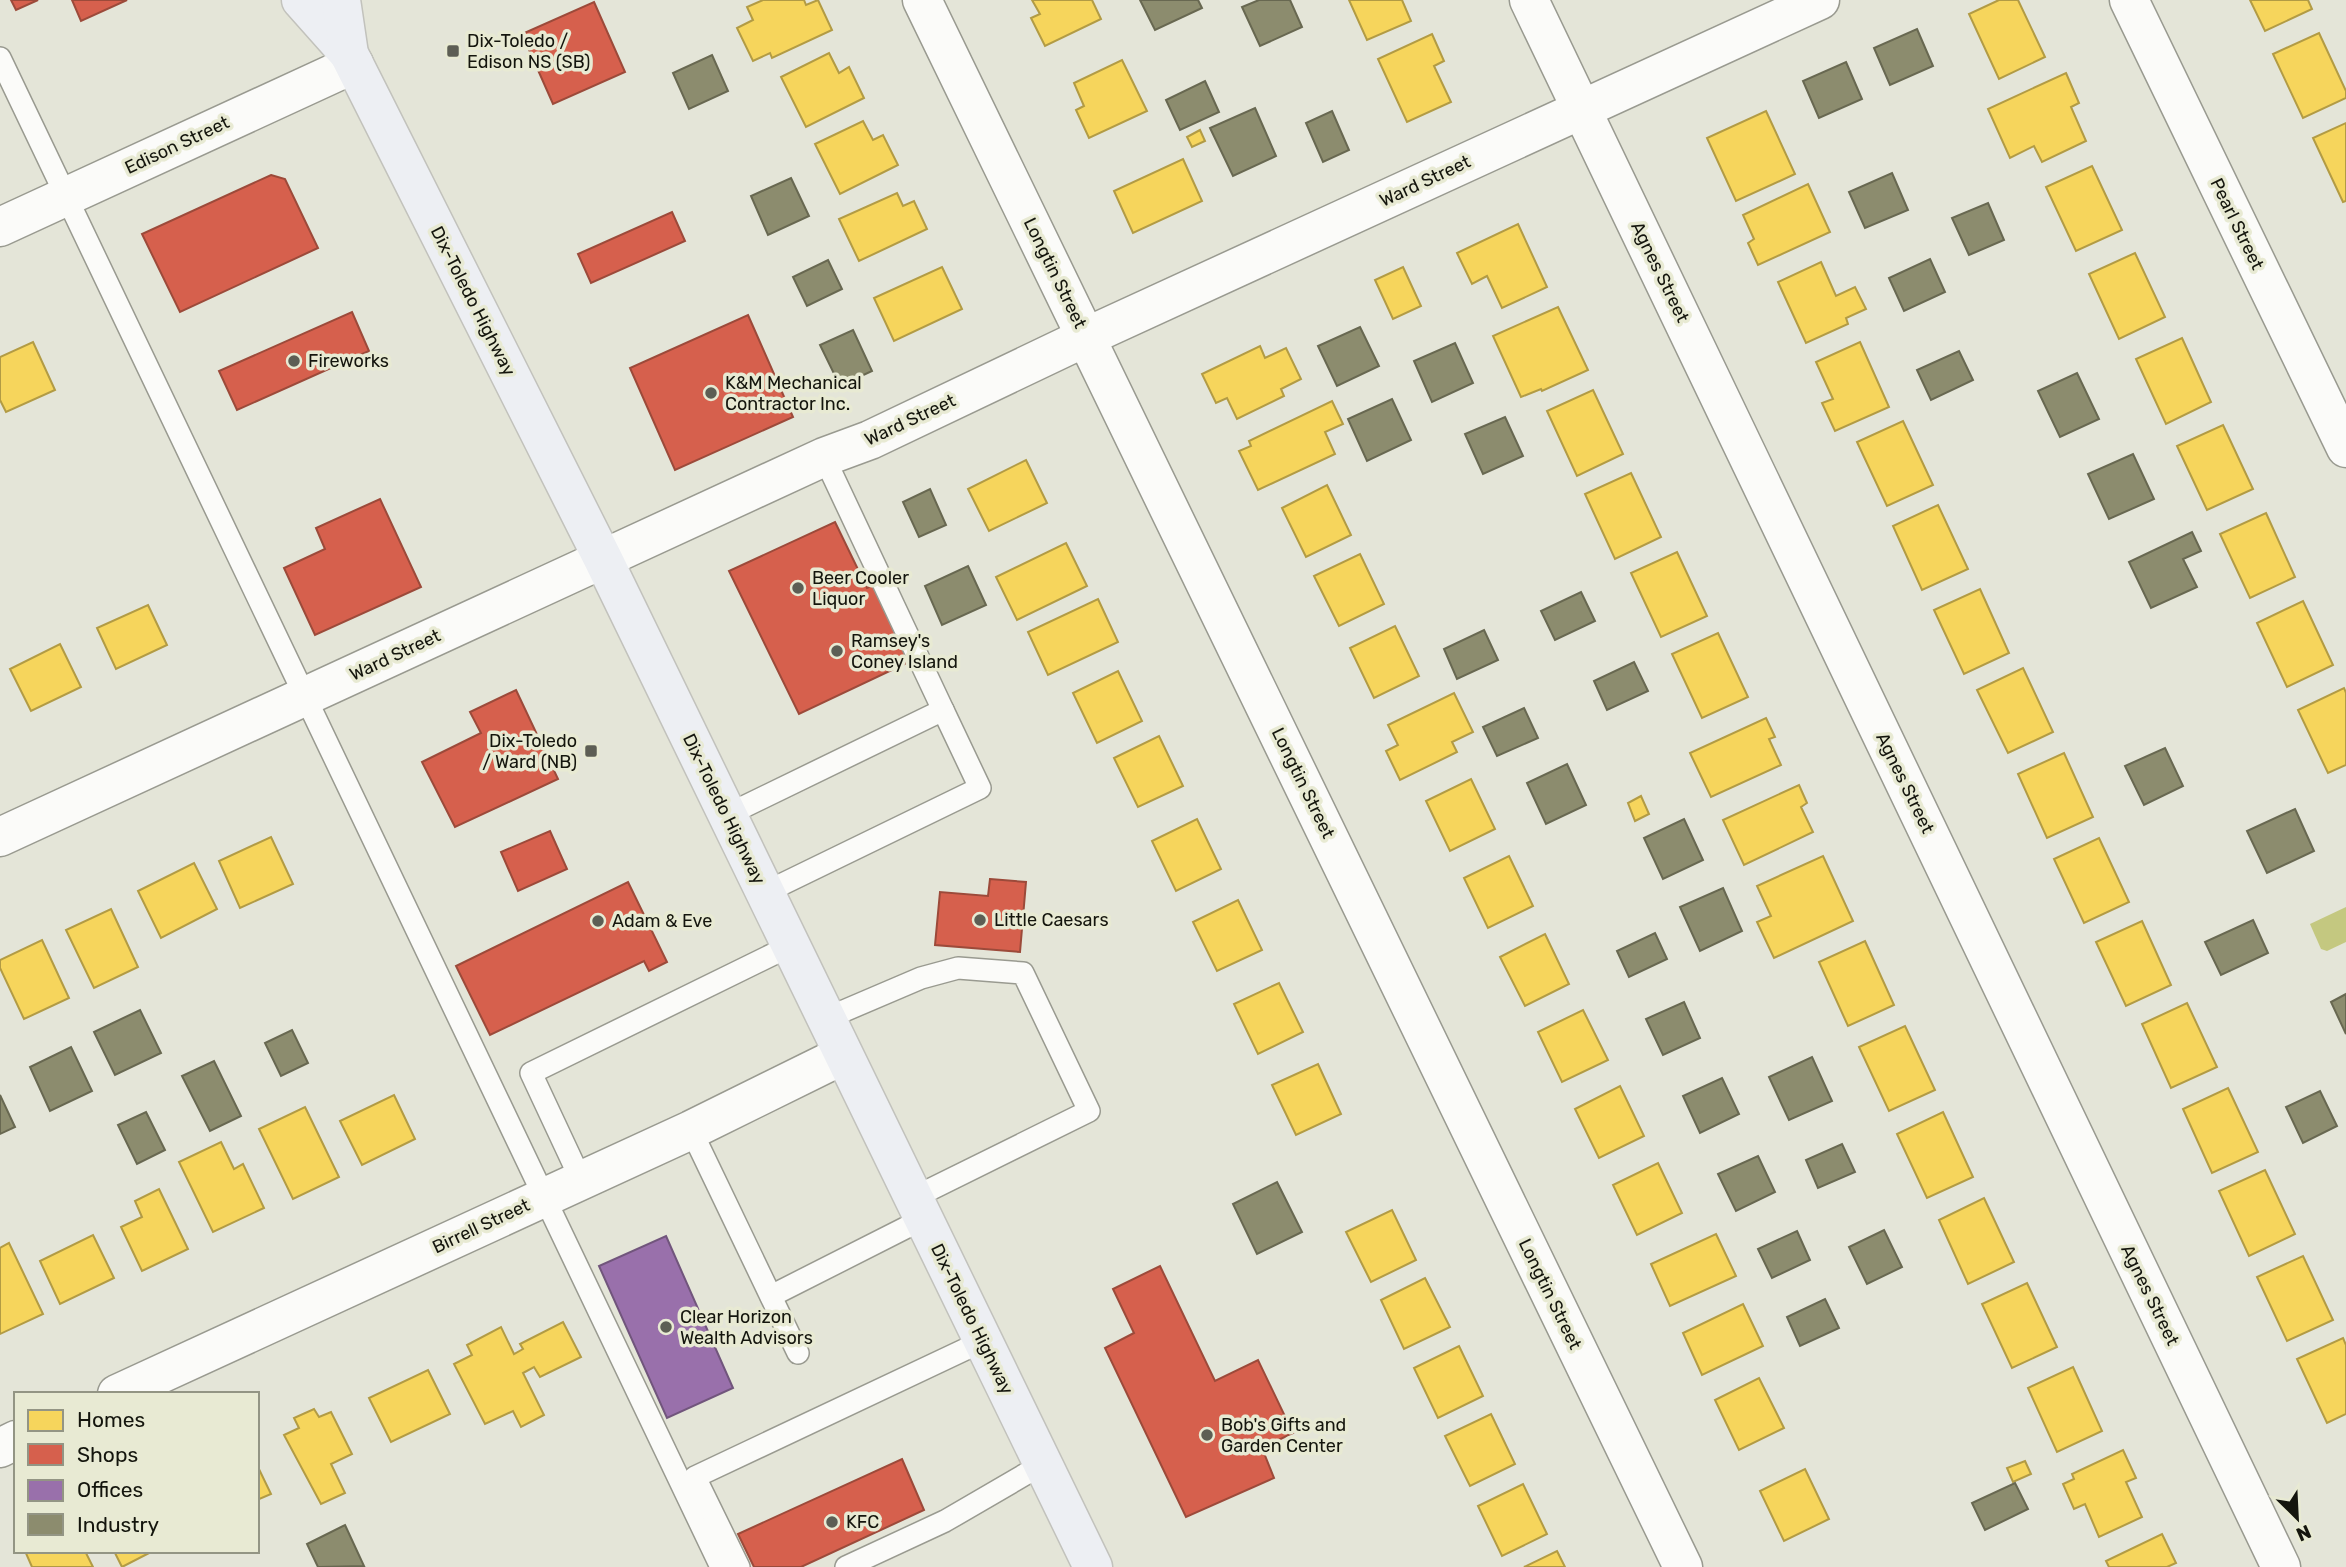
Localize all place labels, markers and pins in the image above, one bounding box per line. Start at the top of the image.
place label: Dix-Toledo / Edison NS (SB) [467,30,590,73]
marker: Dix-Toledo / Edison NS (SB) [445,43,461,59]
place label: Fireworks [308,350,389,372]
marker: Fireworks [286,353,302,369]
place label: K&M Mechanical Contractor Inc. [725,372,862,415]
marker: K&M Mechanical Contractor Inc. [703,385,719,401]
place label: Beer Cooler Liquor [812,567,909,610]
marker: Beer Cooler Liquor [790,580,806,596]
place label: Ramsey's Coney Island [851,630,958,673]
marker: Ramsey's Coney Island [829,643,845,659]
place label: Dix-Toledo / Ward (NB) [482,730,577,773]
marker: Dix-Toledo / Ward (NB) [583,743,599,759]
place label: Little Caesars [994,909,1109,931]
place label: Adam & Eve [612,910,712,932]
marker: Little Caesars [972,912,988,928]
marker: Adam & Eve [590,913,606,929]
place label: Clear Horizon Wealth Advisors [680,1306,813,1349]
marker: Clear Horizon Wealth Advisors [658,1319,674,1335]
place label: Bob's Gifts and Garden Center [1221,1414,1346,1457]
marker: Bob's Gifts and Garden Center [1199,1427,1215,1443]
place label: KFC [846,1511,879,1533]
marker: KFC [824,1514,840,1530]

